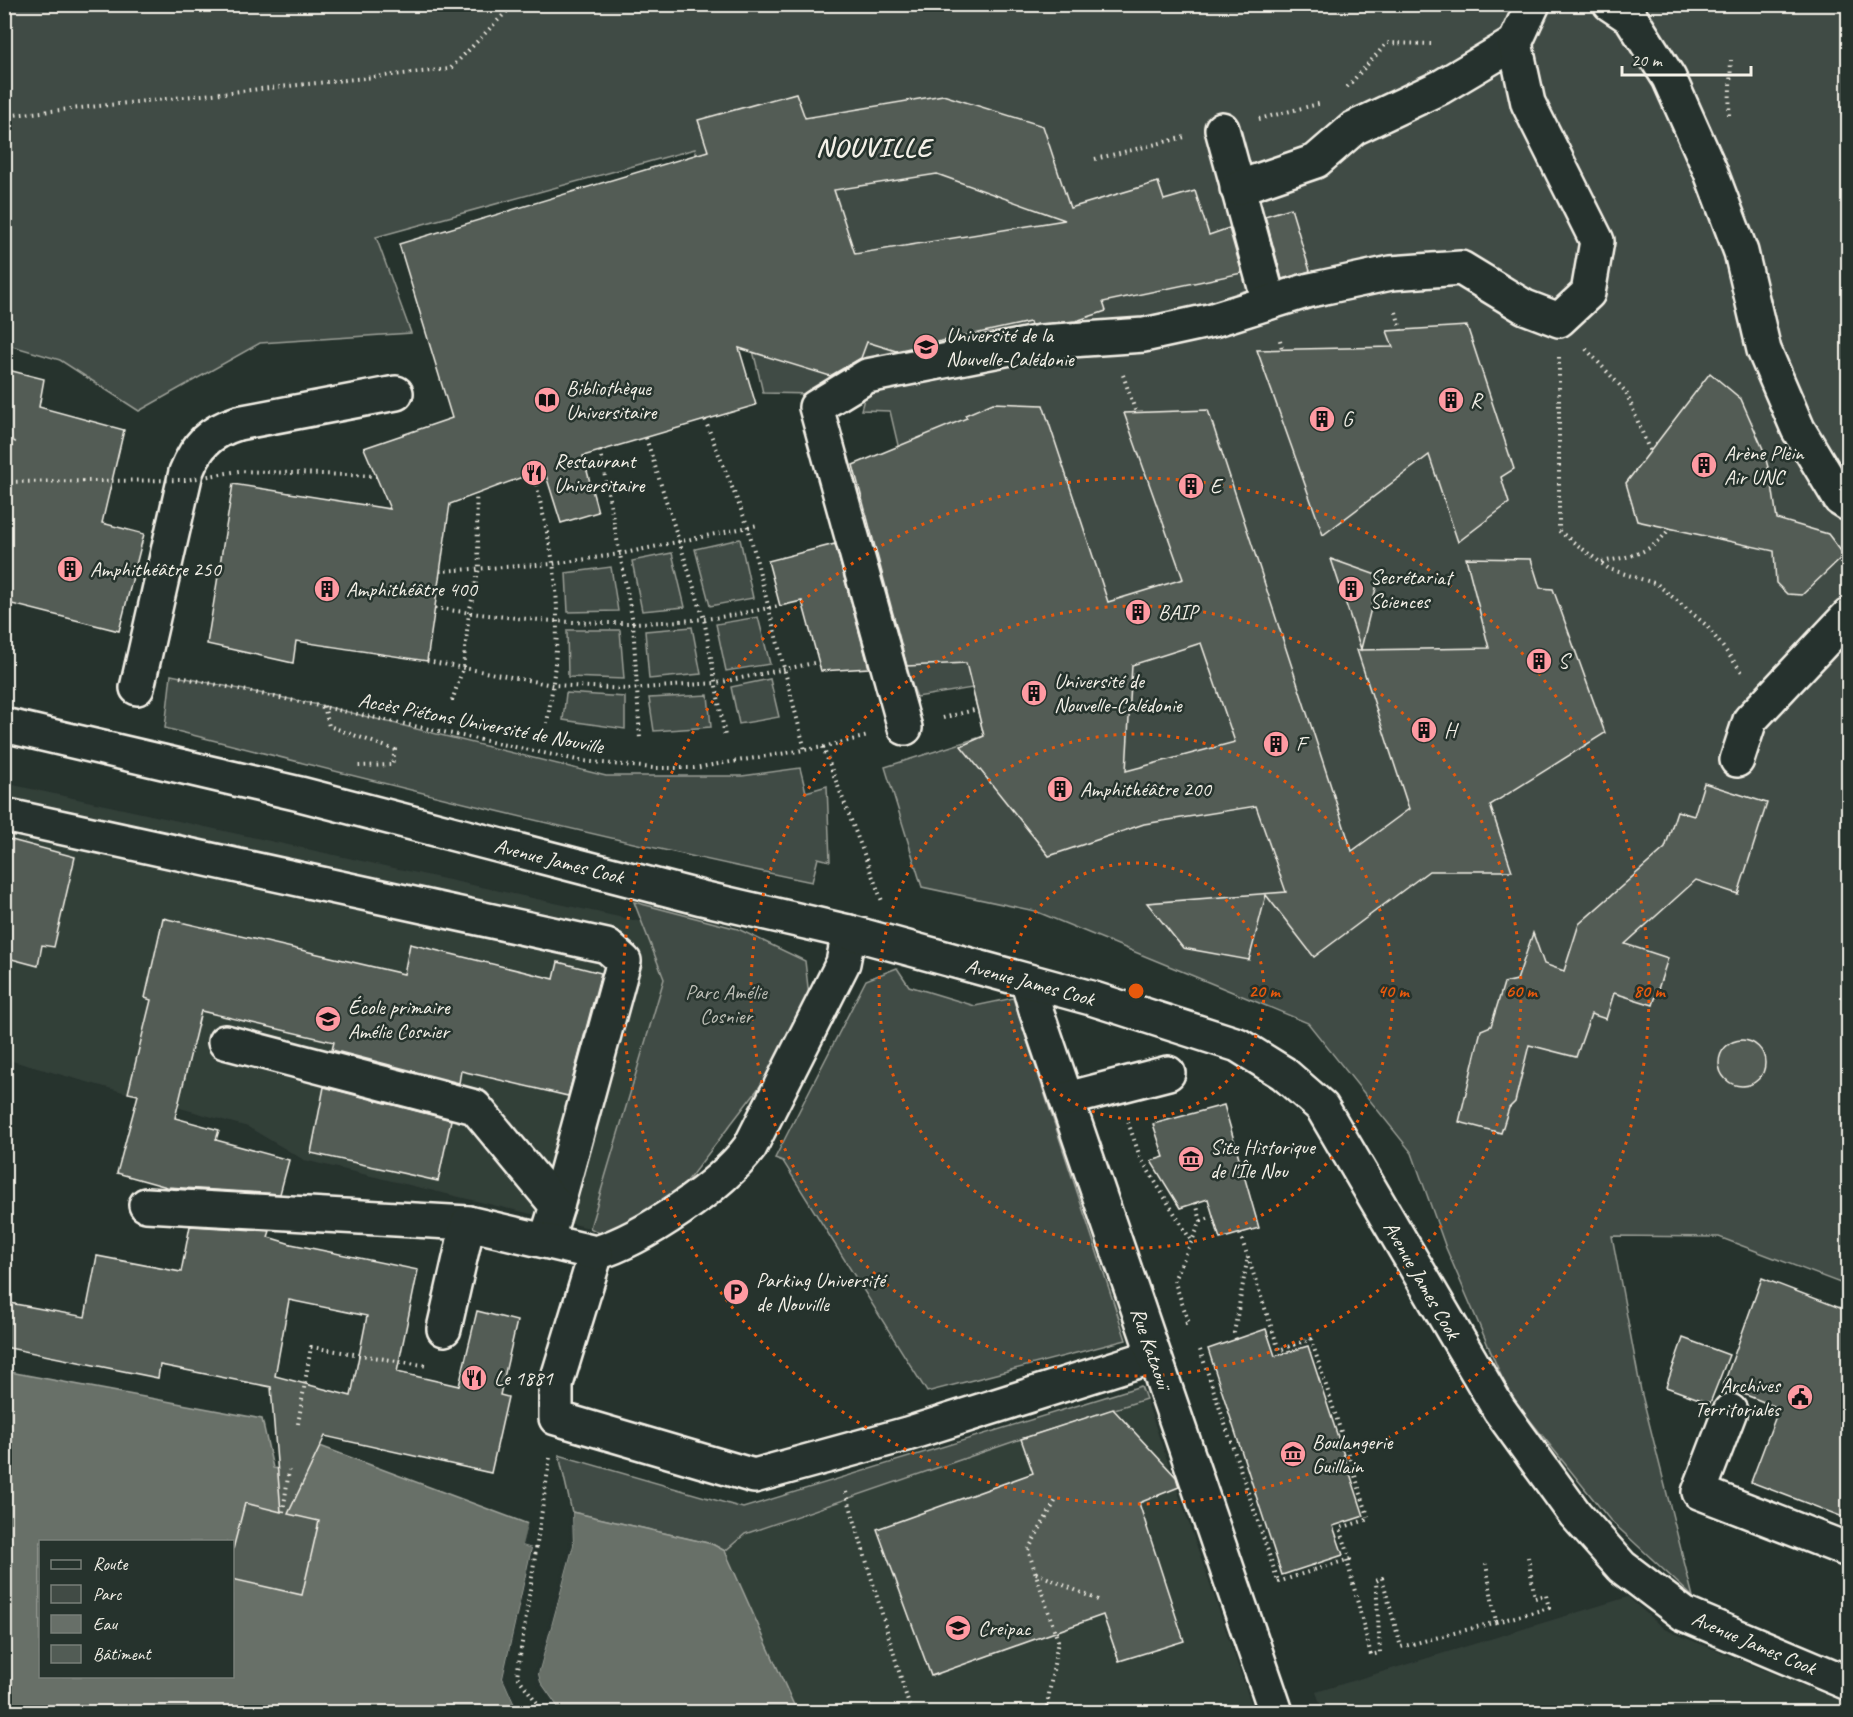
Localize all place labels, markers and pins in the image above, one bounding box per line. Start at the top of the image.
place label: Université de la Nouvelle-Calédonie [946,322,1075,372]
school or university icon: Université de la Nouvelle-Calédonie [911,332,941,362]
place label: Bibliothèque Universitaire [566,375,658,425]
library icon: Bibliothèque Universitaire [532,385,562,415]
building icon: R [1436,385,1466,415]
place label: R [1470,387,1484,413]
building icon: G [1307,404,1337,434]
place label: G [1342,406,1355,432]
place label: Arène Plein Air UNC [1724,440,1805,490]
place label: Restaurant Universitaire [554,448,646,498]
building icon: Arène Plein Air UNC [1689,450,1719,480]
restaurant icon: Restaurant Universitaire [519,458,549,488]
building icon: E [1176,471,1206,501]
place label: E [1210,473,1224,499]
building icon: Amphithéâtre 250 [55,554,85,584]
place label: Amphithéâtre 250 [90,556,223,582]
place label: Secrétariat Sciences [1370,564,1455,614]
building icon: Amphithéâtre 400 [312,574,342,604]
building icon: Secrétariat Sciences [1336,574,1366,604]
place label: Amphithéâtre 400 [346,576,479,602]
building icon: BAIP [1123,597,1153,627]
place label: BAIP [1158,599,1201,625]
building icon: S [1524,646,1554,676]
place label: S [1558,648,1572,674]
place label: Université de Nouvelle-Calédonie [1054,668,1183,718]
building icon: Université de Nouvelle-Calédonie [1019,678,1049,708]
building icon: H [1409,715,1439,745]
place label: H [1444,717,1459,743]
building icon: F [1261,729,1291,759]
place label: F [1296,731,1310,757]
building icon: Amphithéâtre 200 [1045,774,1075,804]
place label: Amphithéâtre 200 [1080,776,1213,802]
centre of rings [1126,981,1146,1001]
place label: École primaire Amélie Cosnier [348,994,451,1044]
school or university icon: École primaire Amélie Cosnier [313,1004,343,1034]
place label: Site Historique de l'Île Nou [1210,1134,1317,1184]
museum icon: Site Historique de l'Île Nou [1176,1144,1206,1174]
place label: Parking Université de Nouville [756,1267,888,1317]
parking icon: Parking Université de Nouville [721,1277,751,1307]
restaurant icon: Le 1881 [459,1363,489,1393]
place label: Le 1881 [494,1365,554,1391]
place label: Archives Territoriales [1694,1372,1782,1422]
public building icon: Archives Territoriales [1785,1382,1815,1412]
place label: Boulangerie Guillain [1312,1429,1393,1479]
museum icon: Boulangerie Guillain [1278,1439,1308,1469]
school or university icon: Creipac [943,1613,973,1643]
place label: Creipac [978,1615,1032,1641]

